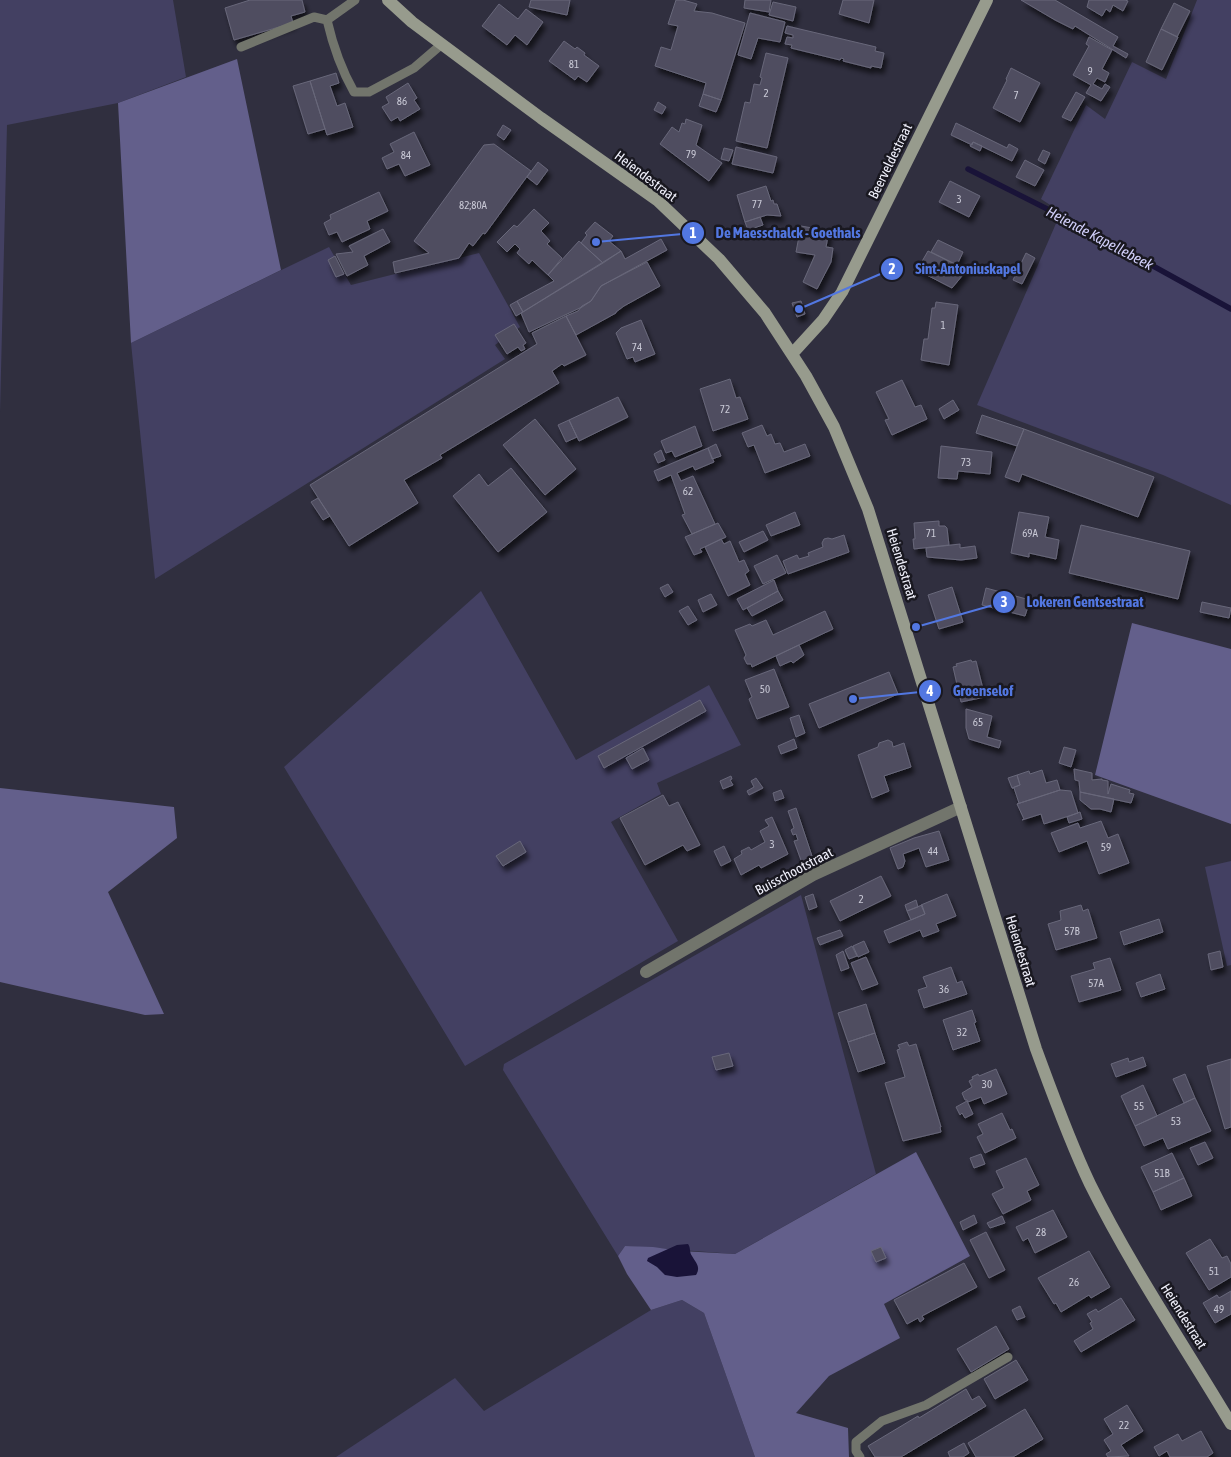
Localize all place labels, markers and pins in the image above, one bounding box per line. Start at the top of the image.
callout: De Maesschalck - Goethals [681,218,871,248]
callout: Sint-Antoniuskapel [880,254,1030,284]
callout: Lokeren Gentsestraat [991,587,1153,617]
callout: Groenselof [918,676,1023,706]

